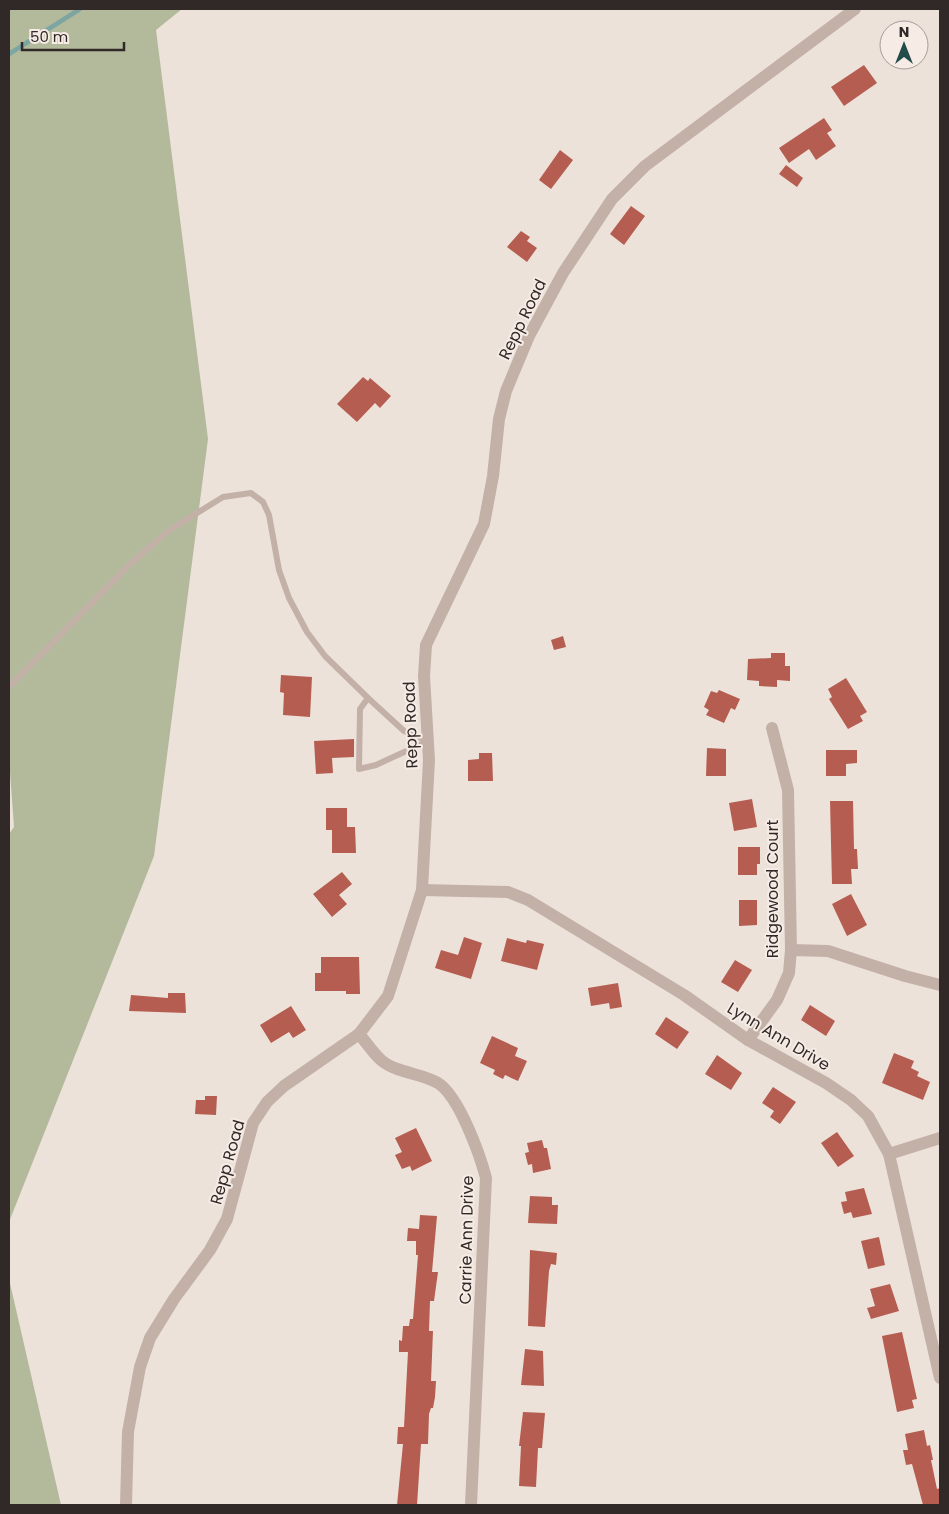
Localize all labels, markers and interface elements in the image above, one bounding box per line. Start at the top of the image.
scale bar [22,20,125,52]
north arrow [879,20,929,70]
text: N [899,22,909,42]
text: 50 m [30,26,68,47]
street label: Repp Road [493,275,552,363]
street label: Repp Road [397,681,424,769]
street label: Ridgewood Court [761,820,784,958]
street label: Lynn Ann Drive [723,997,835,1076]
street label: Repp Road [204,1117,251,1207]
street label: Carrie Ann Drive [454,1175,479,1305]

